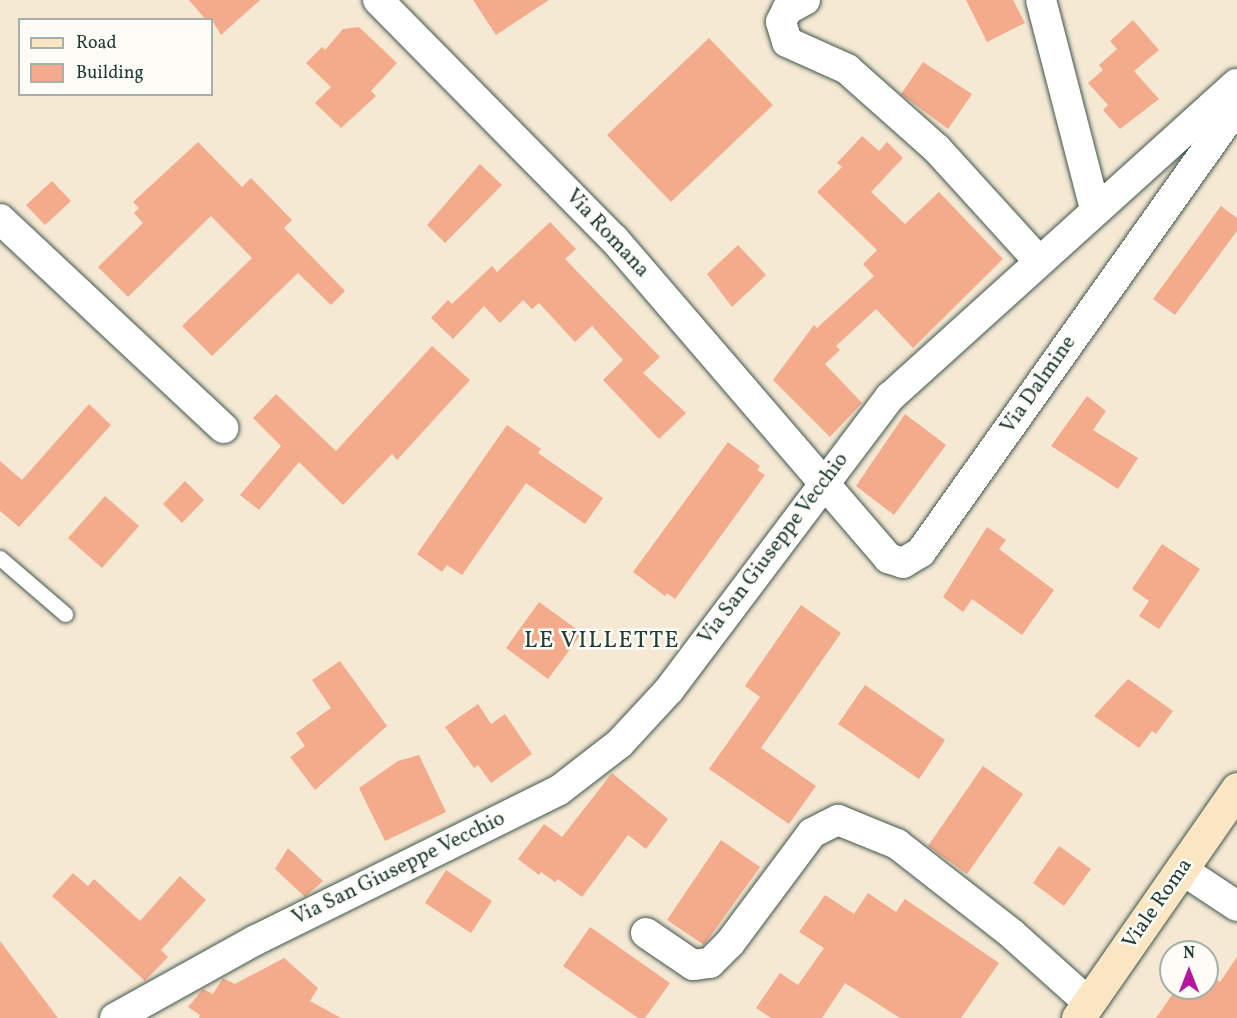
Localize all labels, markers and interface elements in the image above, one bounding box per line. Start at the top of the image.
legend [18,18,213,96]
text: Road [76,31,117,56]
text: Building [76,61,144,86]
street label: Via Romana [560,185,654,283]
street label: Via Dalmine [996,331,1082,439]
street label: Via San Giuseppe Vecchio [693,448,855,650]
district label: LE VILLETTE [524,628,680,656]
street label: Via San Giuseppe Vecchio [288,806,510,932]
street label: Viale Roma [1118,854,1198,954]
north arrow [1159,940,1219,1000]
text: N [1183,943,1195,965]

